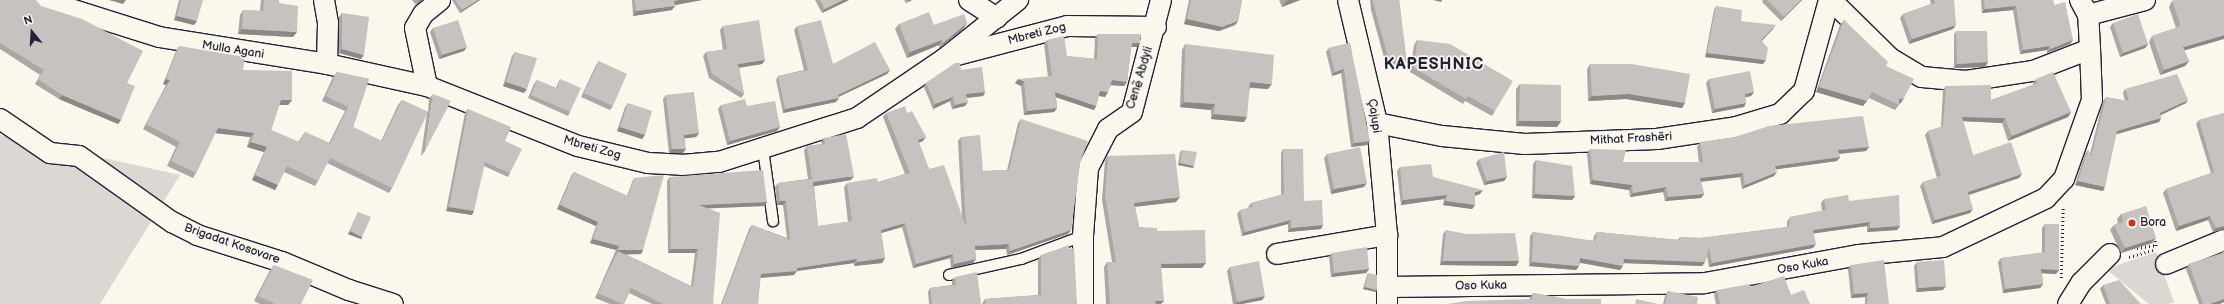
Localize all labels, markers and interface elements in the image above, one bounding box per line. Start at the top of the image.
north arrow [12,12,52,52]
text: N [22,13,34,28]
street label: Mbreti Zog [1007,20,1067,48]
street label: Mulla Agani [201,38,265,62]
street label: Cenë Abdyli [1124,45,1156,111]
district label: KAPESHNIC [1384,55,1484,75]
street label: Çajupi [1364,98,1384,134]
street label: Mithat Frashëri [1590,130,1672,148]
street label: Mbreti Zog [562,133,622,163]
place label: Bora [2140,216,2166,230]
marker: Bora [2127,218,2137,228]
street label: Brigadat Kosovare [182,221,282,267]
street label: Oso Kuka [1776,254,1830,278]
street label: Oso Kuka [1455,278,1507,294]

